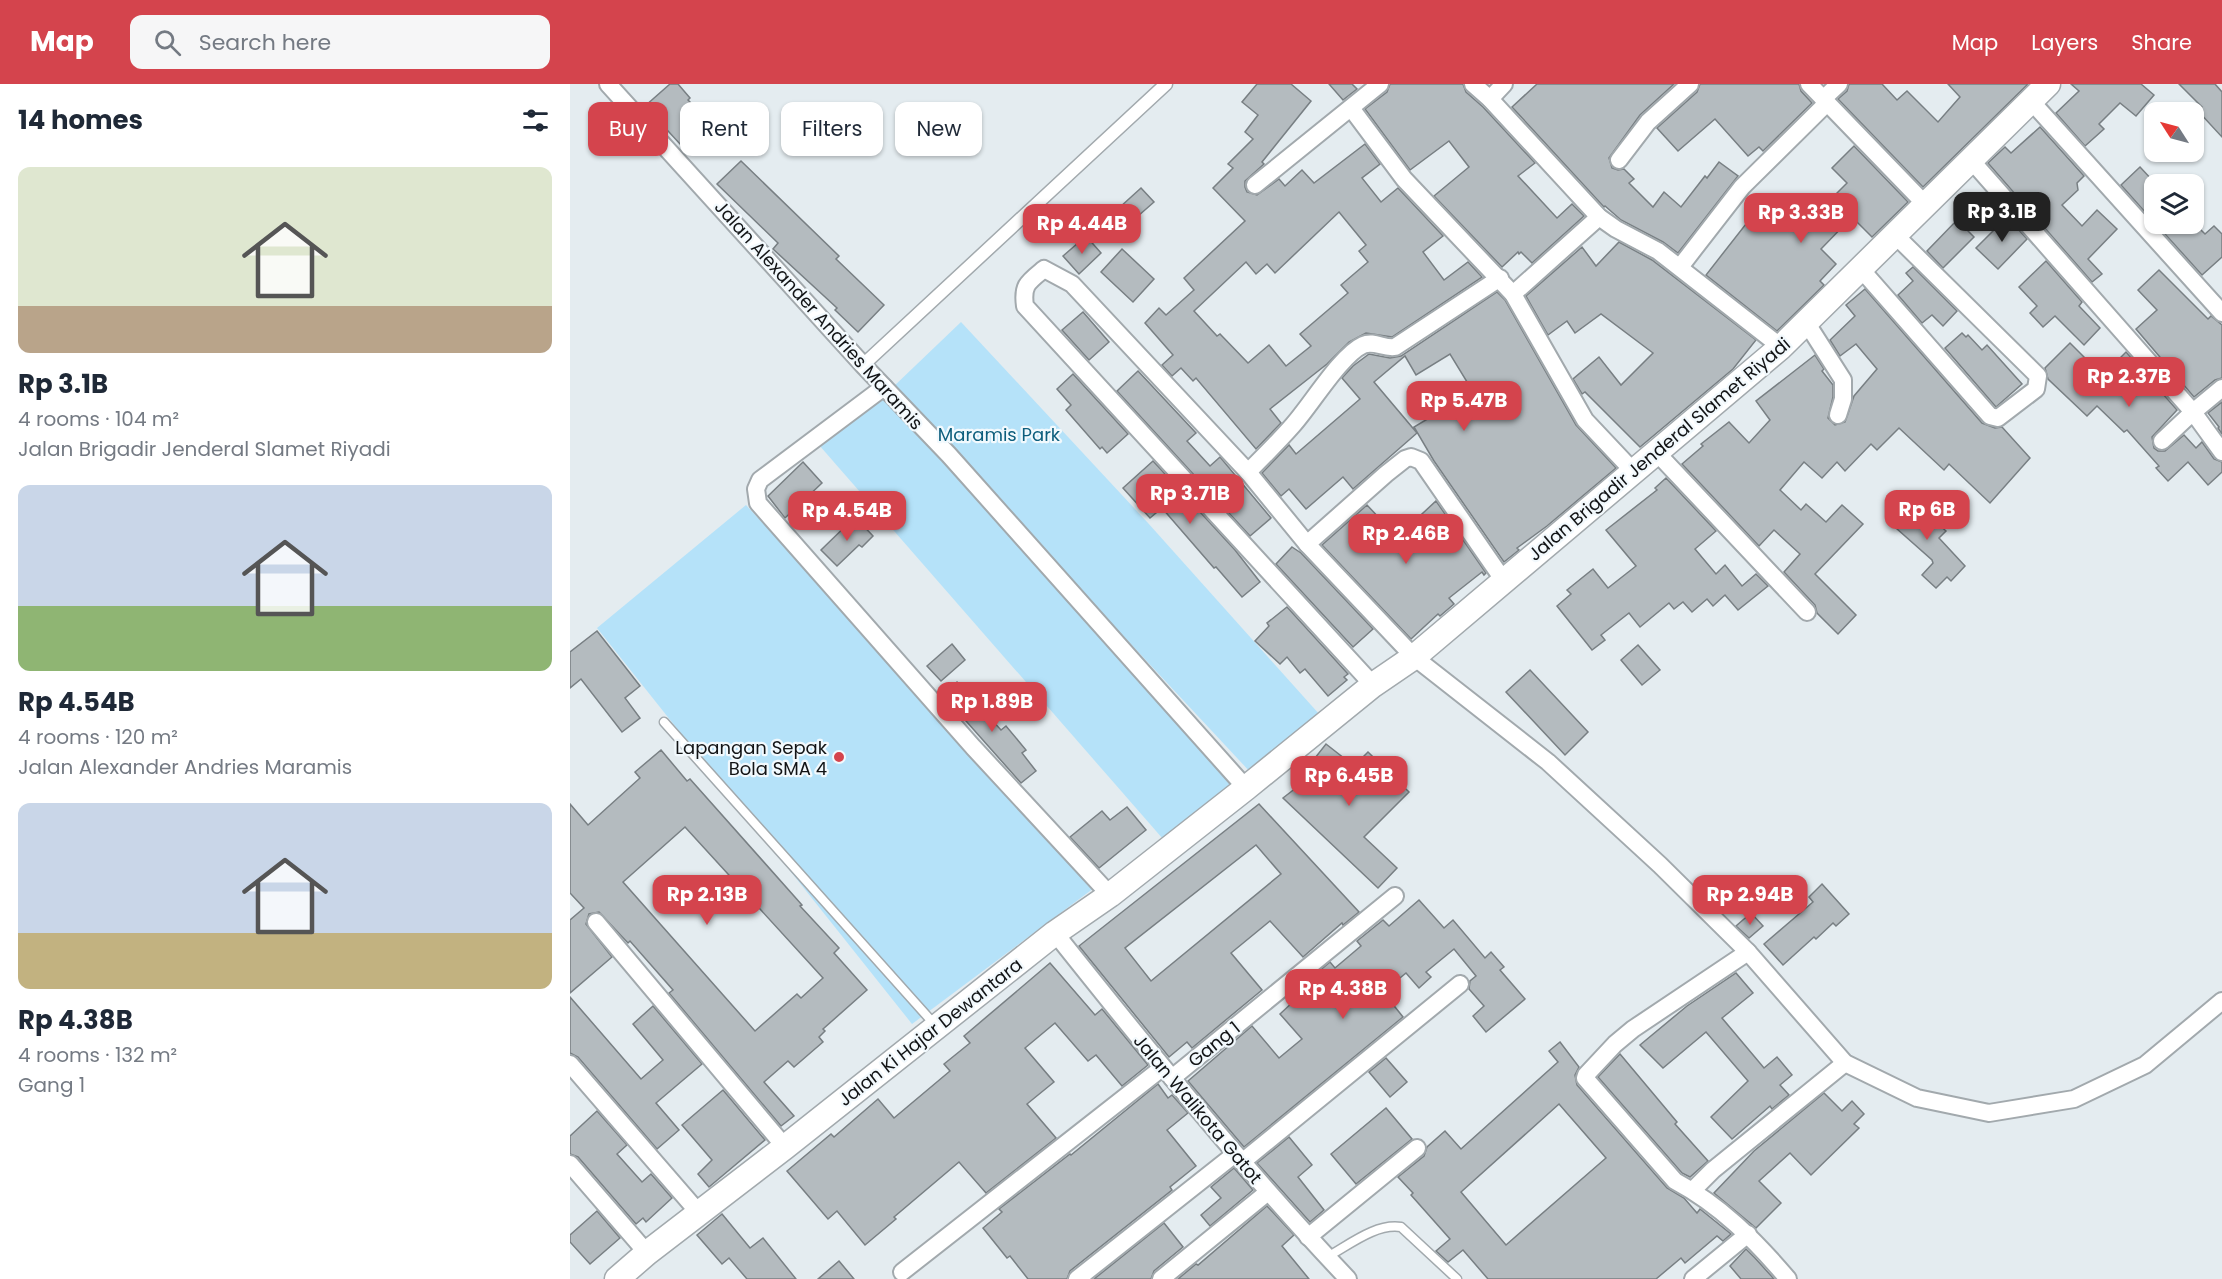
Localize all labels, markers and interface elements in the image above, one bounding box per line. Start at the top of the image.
search box [130,15,550,69]
text: Map [30,22,94,61]
icon: search [151,26,184,59]
text: Search here [199,27,331,58]
text: Map [1952,28,1998,57]
text: Layers [2031,28,2098,57]
text: Share [2131,28,2192,57]
text: 14 homes [18,102,143,138]
chip: Buy [588,102,668,156]
chip: Rent [680,102,769,156]
chip: Filters [781,102,883,156]
chip: New [895,102,982,156]
north arrow [2144,102,2204,162]
map controls [2144,102,2204,234]
icon: filters [519,104,552,137]
button: layers [2144,174,2204,234]
pin: Rp 3.1B [1947,192,2057,243]
pin: Rp 3.33B [1739,193,1863,244]
street label: Jalan Alexander Andries Maramis [709,195,929,435]
text: Rp 3.1B [1967,197,2037,225]
text: Rp 3.33B [1758,198,1844,226]
pin: Rp 4.44B [1020,204,1144,255]
icon: home [231,206,339,314]
text: Rp 4.44B [1037,209,1127,237]
street label: Jalan Brigadir Jenderal Slamet Riyadi [1522,332,1796,566]
pin: Rp 2.37B [2067,357,2191,408]
text: Rp 2.37B [2087,362,2171,390]
text: Rp 3.1B [18,366,108,402]
pin: Rp 5.47B [1402,381,1526,432]
text: Rp 5.47B [1421,386,1507,414]
text: 4 rooms · 104 m² [18,405,179,433]
park label: Maramis Park [938,422,1061,447]
text: Jalan Brigadir Jenderal Slamet Riyadi [18,435,391,463]
pin: Rp 3.71B [1128,474,1252,525]
text: Rp 3.71B [1150,479,1230,507]
pin: Rp 6B [1885,490,1969,541]
pin: Rp 4.54B [785,491,909,542]
text: Rp 6B [1899,495,1955,523]
text: Rp 4.54B [802,496,892,524]
pin: Rp 2.46B [1344,514,1468,565]
text: Rp 2.46B [1362,519,1450,547]
icon: home [231,524,339,632]
pin: Rp 1.89B [930,682,1054,733]
text: Rp 4.54B [18,684,135,720]
text: Rp 1.89B [951,687,1033,715]
text: 4 rooms · 120 m² [18,723,178,751]
place label: Lapangan Sepak Bola SMA 4 [675,735,828,781]
marker: Lapangan Sepak Bola SMA 4 [832,750,846,764]
text: Jalan Alexander Andries Maramis [18,753,352,781]
pin: Rp 6.45B [1287,756,1411,807]
text: Rp 6.45B [1305,761,1393,789]
icon: home [231,842,339,950]
pin: Rp 2.13B [645,875,769,926]
pin: Rp 2.94B [1688,875,1812,926]
text: Rp 2.13B [667,880,747,908]
text: Rp 2.94B [1707,880,1793,908]
street label: Jalan Ki Hajar Dewantara [833,952,1027,1112]
pin: Rp 4.38B [1281,969,1405,1020]
text: Rp 4.38B [1299,974,1387,1002]
text: Rp 4.38B [18,1002,133,1038]
street label: Gang 1 [1183,1015,1245,1073]
street label: Jalan Walikota Gatot [1128,1029,1268,1189]
text: 4 rooms · 132 m² [18,1041,177,1069]
text: Gang 1 [18,1071,85,1099]

